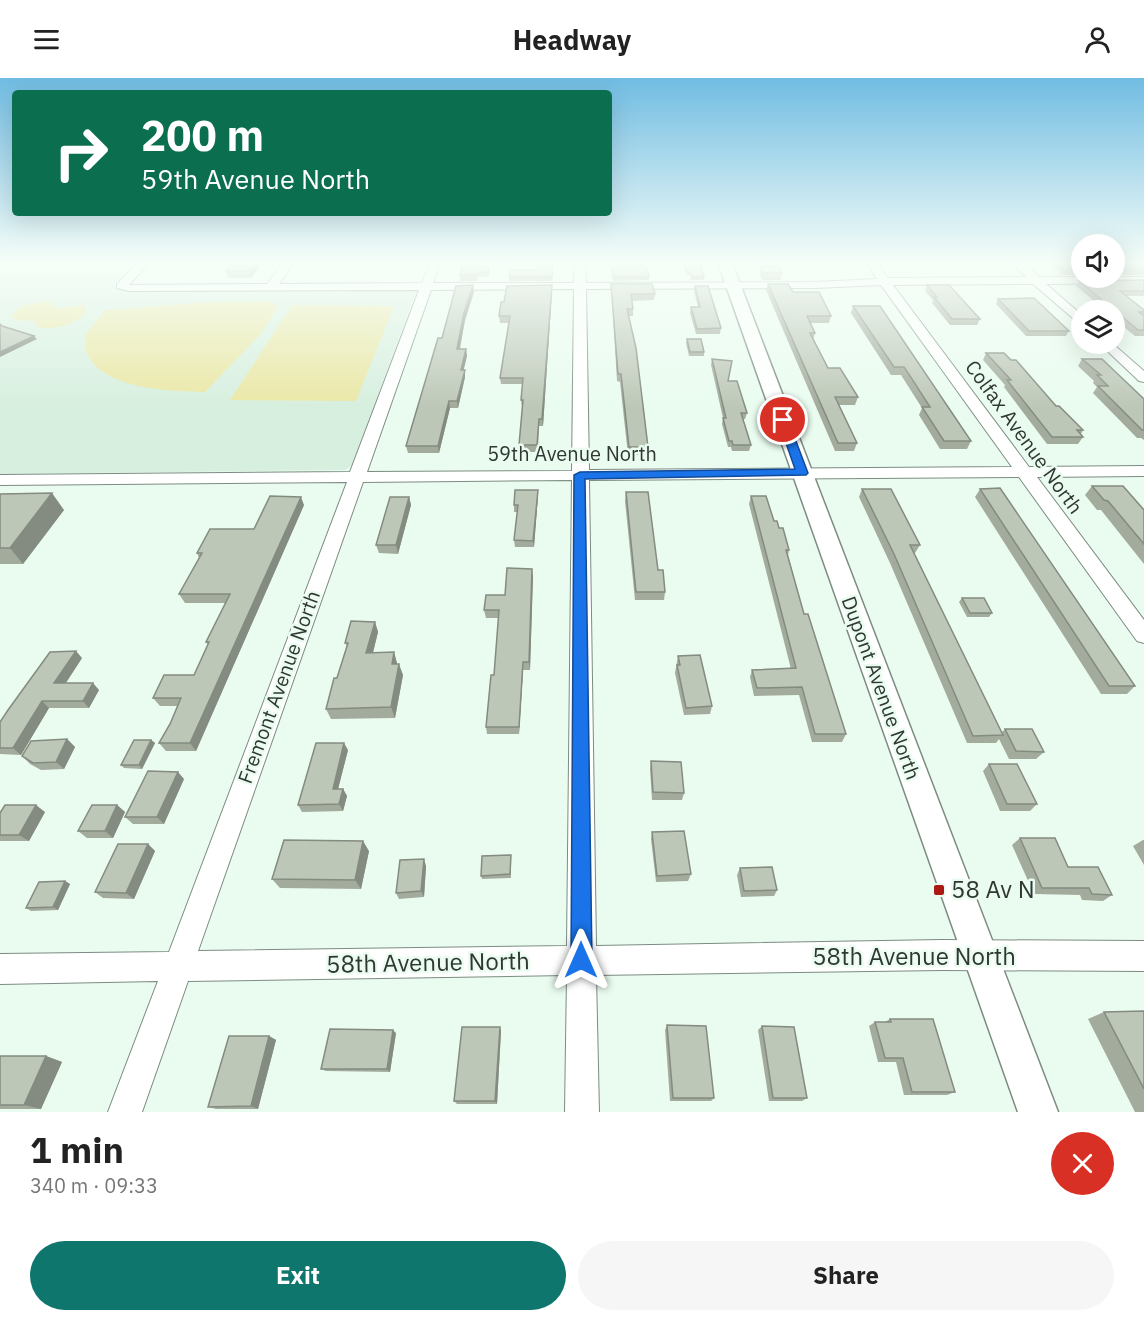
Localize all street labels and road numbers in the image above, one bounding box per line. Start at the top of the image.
street label: Colfax Avenue North [959,354,1089,519]
street label: 59th Avenue North [487,440,657,467]
street label: Fremont Avenue North [231,587,326,787]
street label: Dupont Avenue North [836,592,927,783]
street label: 58th Avenue North [812,940,1016,972]
street label: 58th Avenue North [326,944,530,980]

